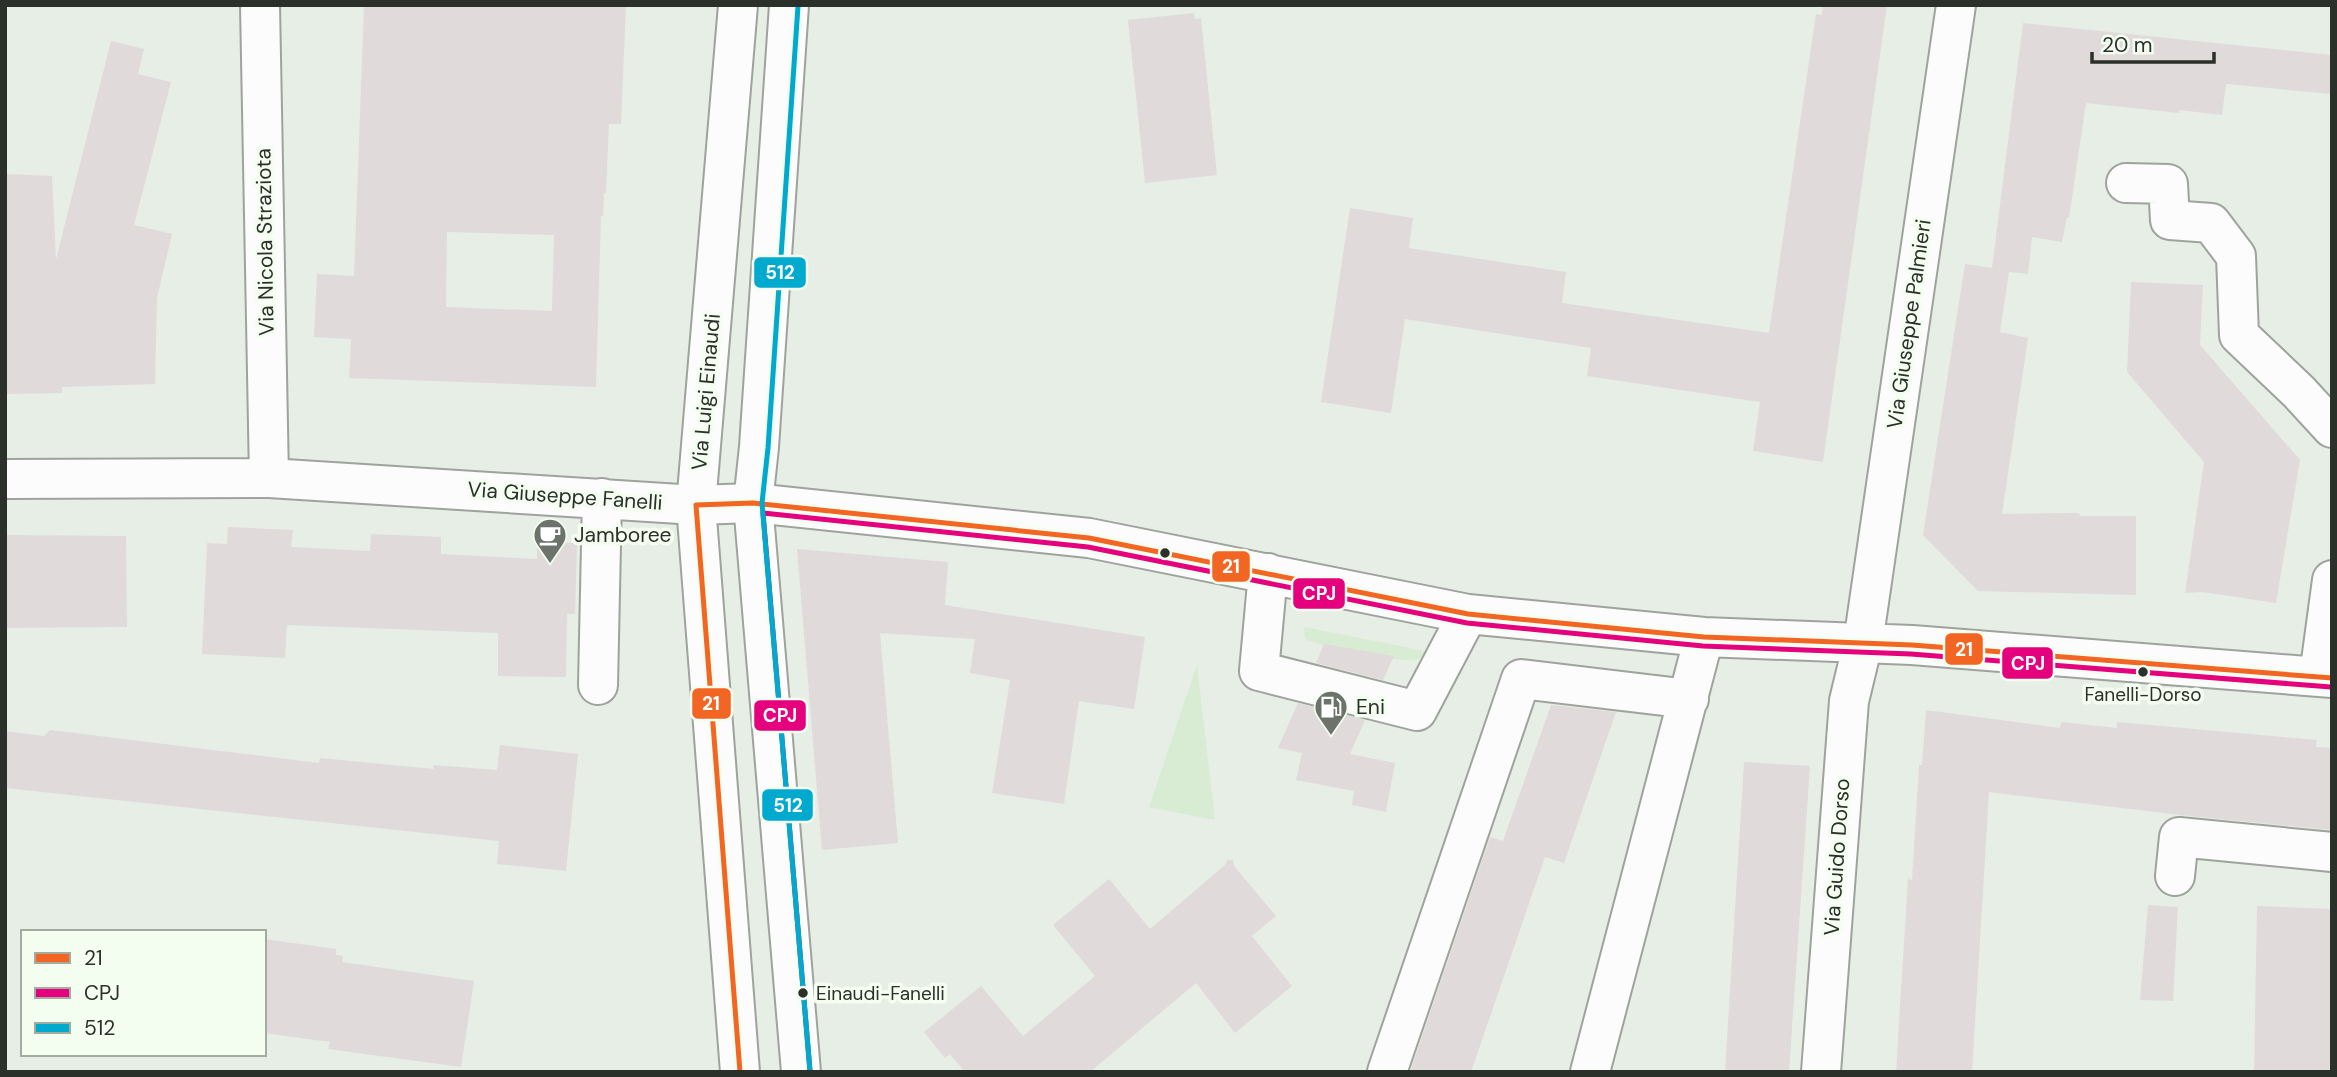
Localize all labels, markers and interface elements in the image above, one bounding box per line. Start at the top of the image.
scale bar [2092,21,2214,65]
text: 20 m [2102,31,2153,59]
street label: Via Nicola Straziota [249,148,281,336]
street label: Via Giuseppe Palmieri [1880,217,1938,431]
line badge: 512 [753,256,807,289]
text: 512 [765,260,795,285]
street label: Via Luigi Einaudi [685,312,727,472]
street label: Via Giuseppe Fanelli [466,475,664,517]
cafe icon: Jamboree [531,516,569,565]
place label: Jamboree [574,521,672,549]
unlabelled marker [1158,546,1172,560]
line badge: 21 [1211,550,1251,583]
text: 21 [1222,554,1240,579]
line badge: CPJ [1292,577,1346,610]
text: CPJ [1302,581,1336,606]
line badge: 21 [1944,632,1984,666]
text: 21 [1955,637,1973,662]
line badge: CPJ [2001,646,2054,680]
text: CPJ [2011,651,2045,676]
marker: Fanelli-Dorso [2136,665,2150,679]
place label: Fanelli-Dorso [2084,682,2202,707]
line badge: 21 [691,687,732,720]
fuel station icon: Eni [1312,688,1350,737]
text: 21 [702,691,720,716]
place label: Eni [1356,693,1385,721]
line badge: CPJ [753,699,807,732]
text: CPJ [763,703,797,728]
street label: Via Guido Dorso [1818,777,1856,937]
line badge: 512 [761,788,814,822]
text: 512 [773,793,803,818]
legend [21,930,266,1056]
text: 21 [84,944,103,972]
text: CPJ [84,979,120,1007]
place label: Einaudi-Fanelli [816,981,945,1006]
marker: Einaudi-Fanelli [796,986,810,1000]
text: 512 [84,1014,115,1042]

